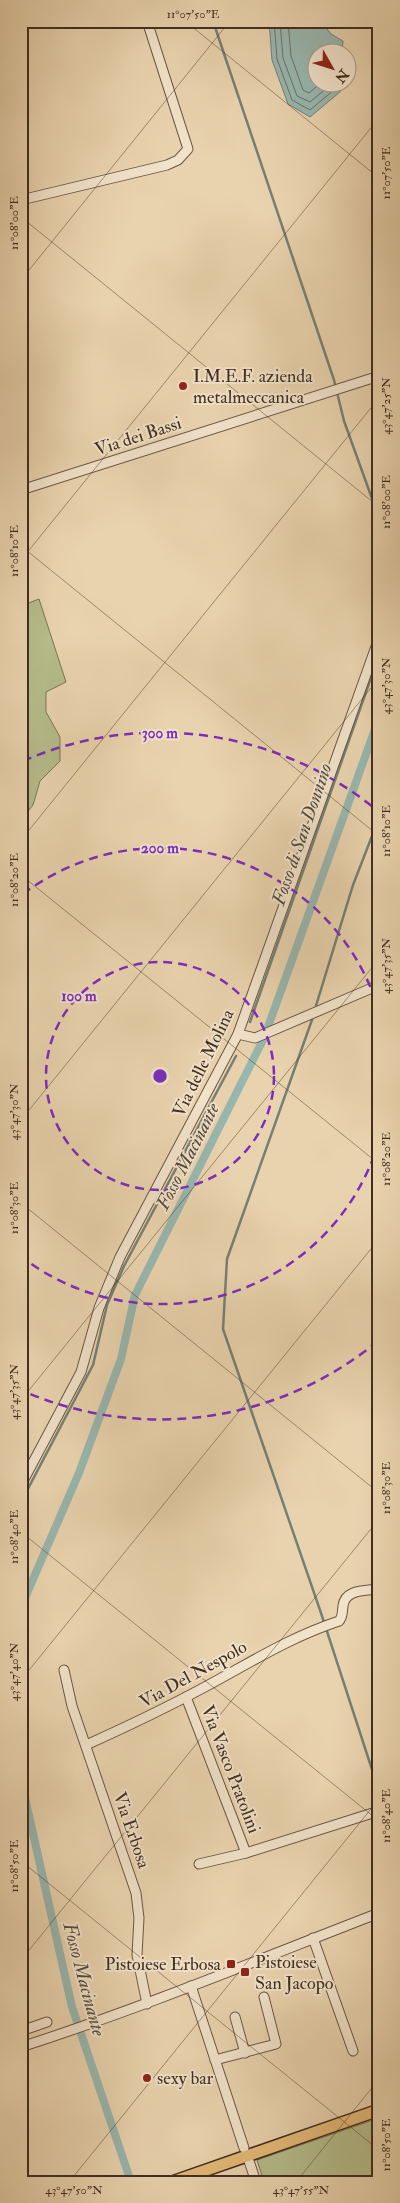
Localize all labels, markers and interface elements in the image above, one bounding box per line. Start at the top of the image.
text: 11°07'50"E [167,7,220,22]
north arrow [308,42,358,92]
text: N [331,65,353,86]
text: 11°07'50"E [379,146,394,199]
text: 11°08'00"E [7,196,22,250]
place label: I.M.E.F. azienda metalmeccanica [193,365,313,409]
text: 43°47'25"N [379,377,394,435]
marker: I.M.E.F. azienda metalmeccanica [177,380,189,392]
street label: Via dei Bassi [92,412,185,461]
text: 11°08'00"E [379,475,394,529]
text: 11°08'10"E [7,525,22,577]
text: 43°47'30"N [379,657,394,714]
text: 300 m [142,724,178,743]
water label: Fosso di San Donnino [266,760,338,909]
text: 11°08'10"E [379,805,394,857]
text: 200 m [141,839,179,858]
text: 11°08'20"E [7,853,22,907]
text: 43°47'35"N [379,938,394,994]
text: 100 m [61,987,97,1006]
street label: Via delle Molina [167,1005,240,1121]
centre of rings [151,1067,169,1085]
text: 43°47'30"N [7,1083,22,1140]
water label: Fosso Macinante [150,1098,225,1215]
text: 11°08'20"E [379,1132,394,1186]
text: 11°08'30"E [7,1181,22,1234]
text: 43°47'35"N [7,1364,22,1420]
text: 11°08'30"E [379,1461,394,1514]
text: 11°08'40"E [7,1510,22,1564]
street label: Via Del Nespolo [135,1635,251,1713]
text: 43°47'40"N [7,1642,22,1701]
street label: Via Vasco Pratolini [196,1702,266,1837]
street label: Via Erbosa [108,1789,156,1872]
text: 11°08'40"E [379,1789,394,1843]
text: 11°08'50"E [7,1839,22,1892]
water label: Fosso Macinante [57,1919,111,2039]
place label: Pistoiese San Jacopo [255,1951,334,1995]
place label: Pistoiese Erbosa [105,1953,222,1976]
marker: Pistoiese Erbosa [225,1958,237,1970]
marker: Pistoiese San Jacopo [239,1966,251,1978]
place label: sexy bar [157,2067,214,2090]
marker: sexy bar [141,2072,153,2084]
text: 11°08'50"E [379,2118,394,2171]
text: 43°47'50"N [45,2183,103,2198]
text: 43°47'55"N [273,2183,330,2198]

